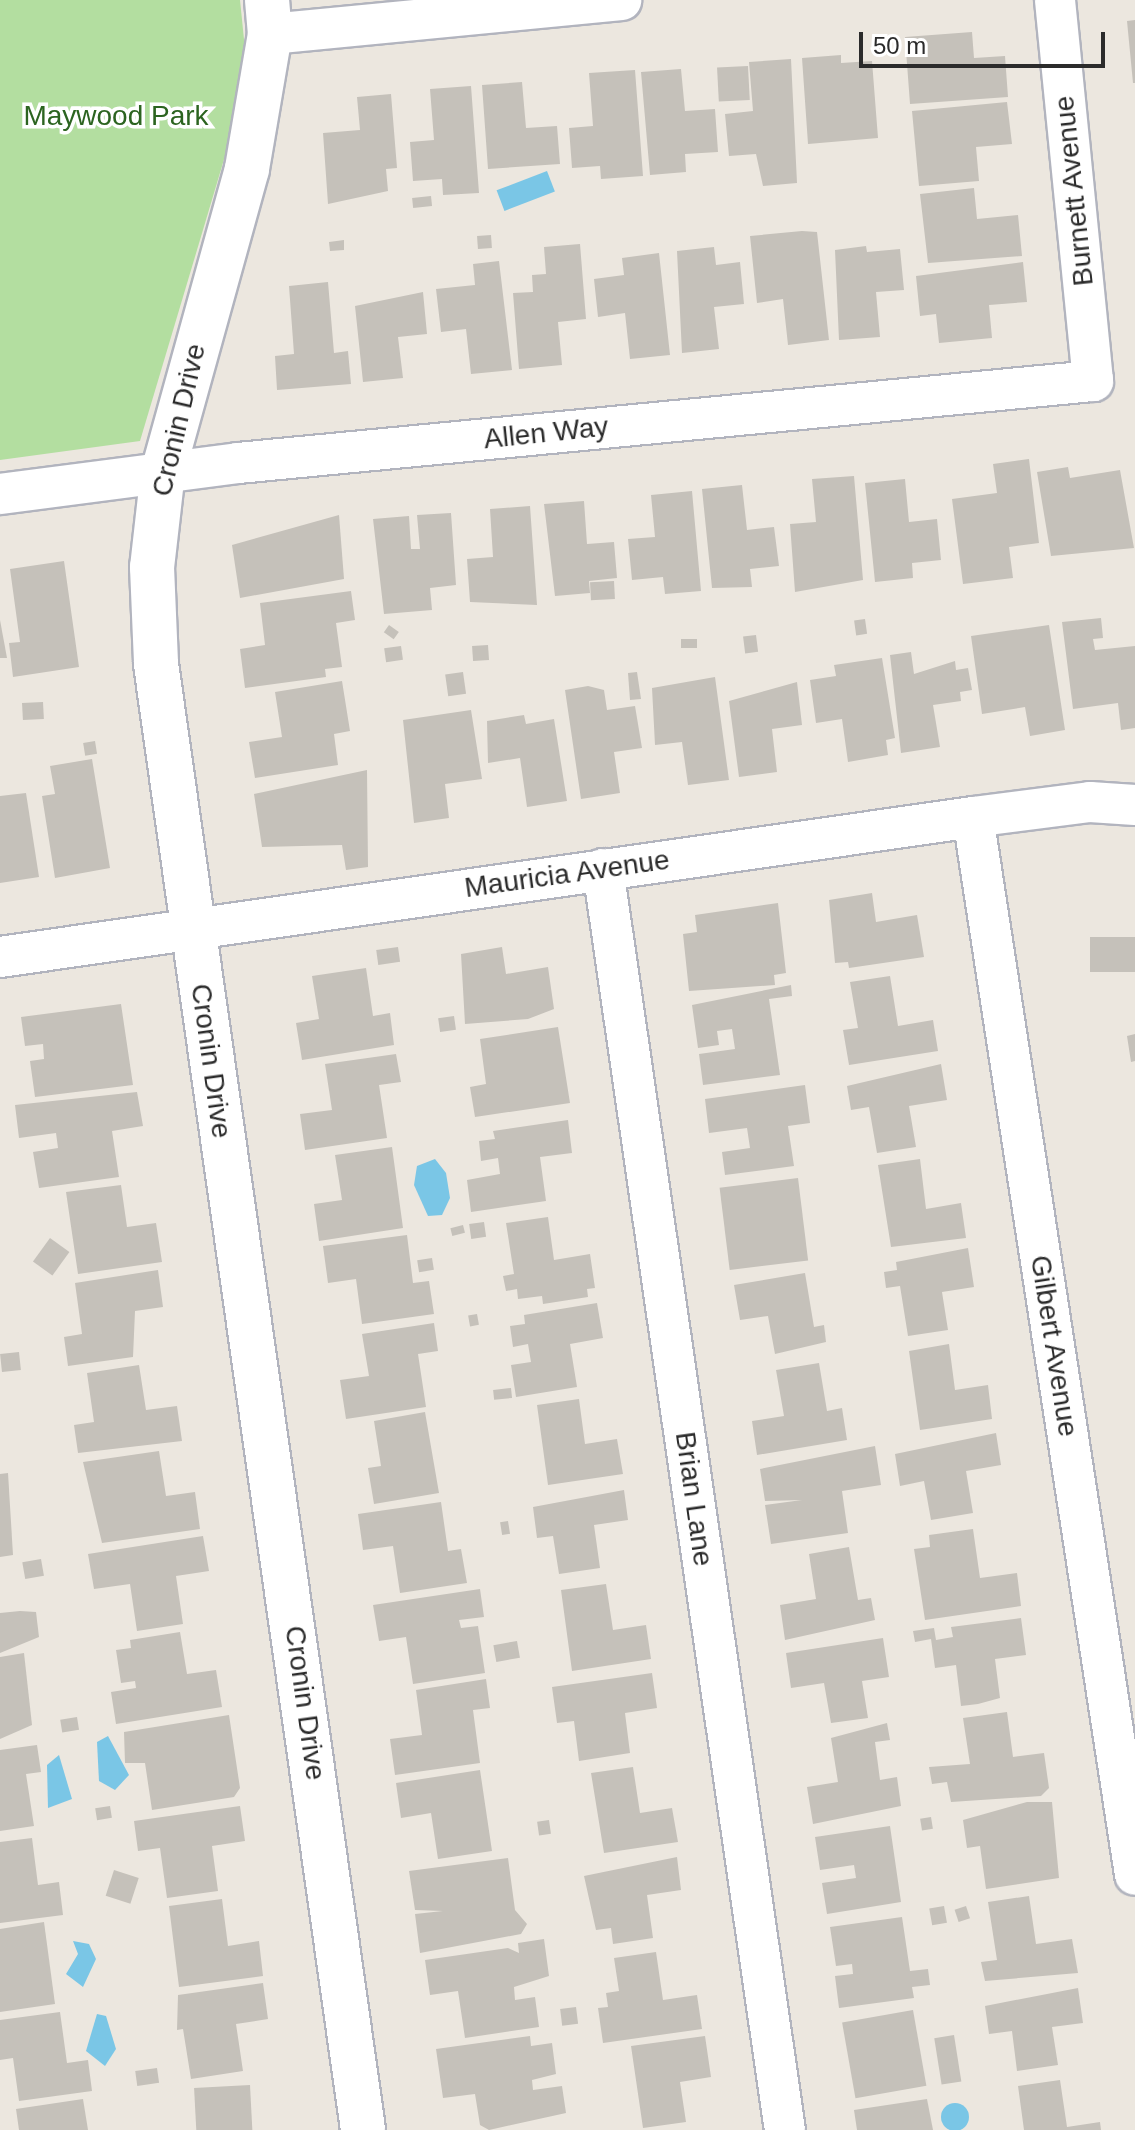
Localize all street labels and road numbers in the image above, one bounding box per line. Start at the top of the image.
street label: Burnett Avenue [1047,94,1101,288]
street label: Cronin Drive [145,340,213,500]
street label: Allen Way [482,410,610,456]
street label: Mauricia Avenue [462,843,672,905]
street label: Cronin Drive [184,982,238,1140]
street label: Gilbert Avenue [1023,1252,1085,1440]
street label: Brian Lane [668,1430,720,1568]
street label: Cronin Drive [278,1624,332,1782]

